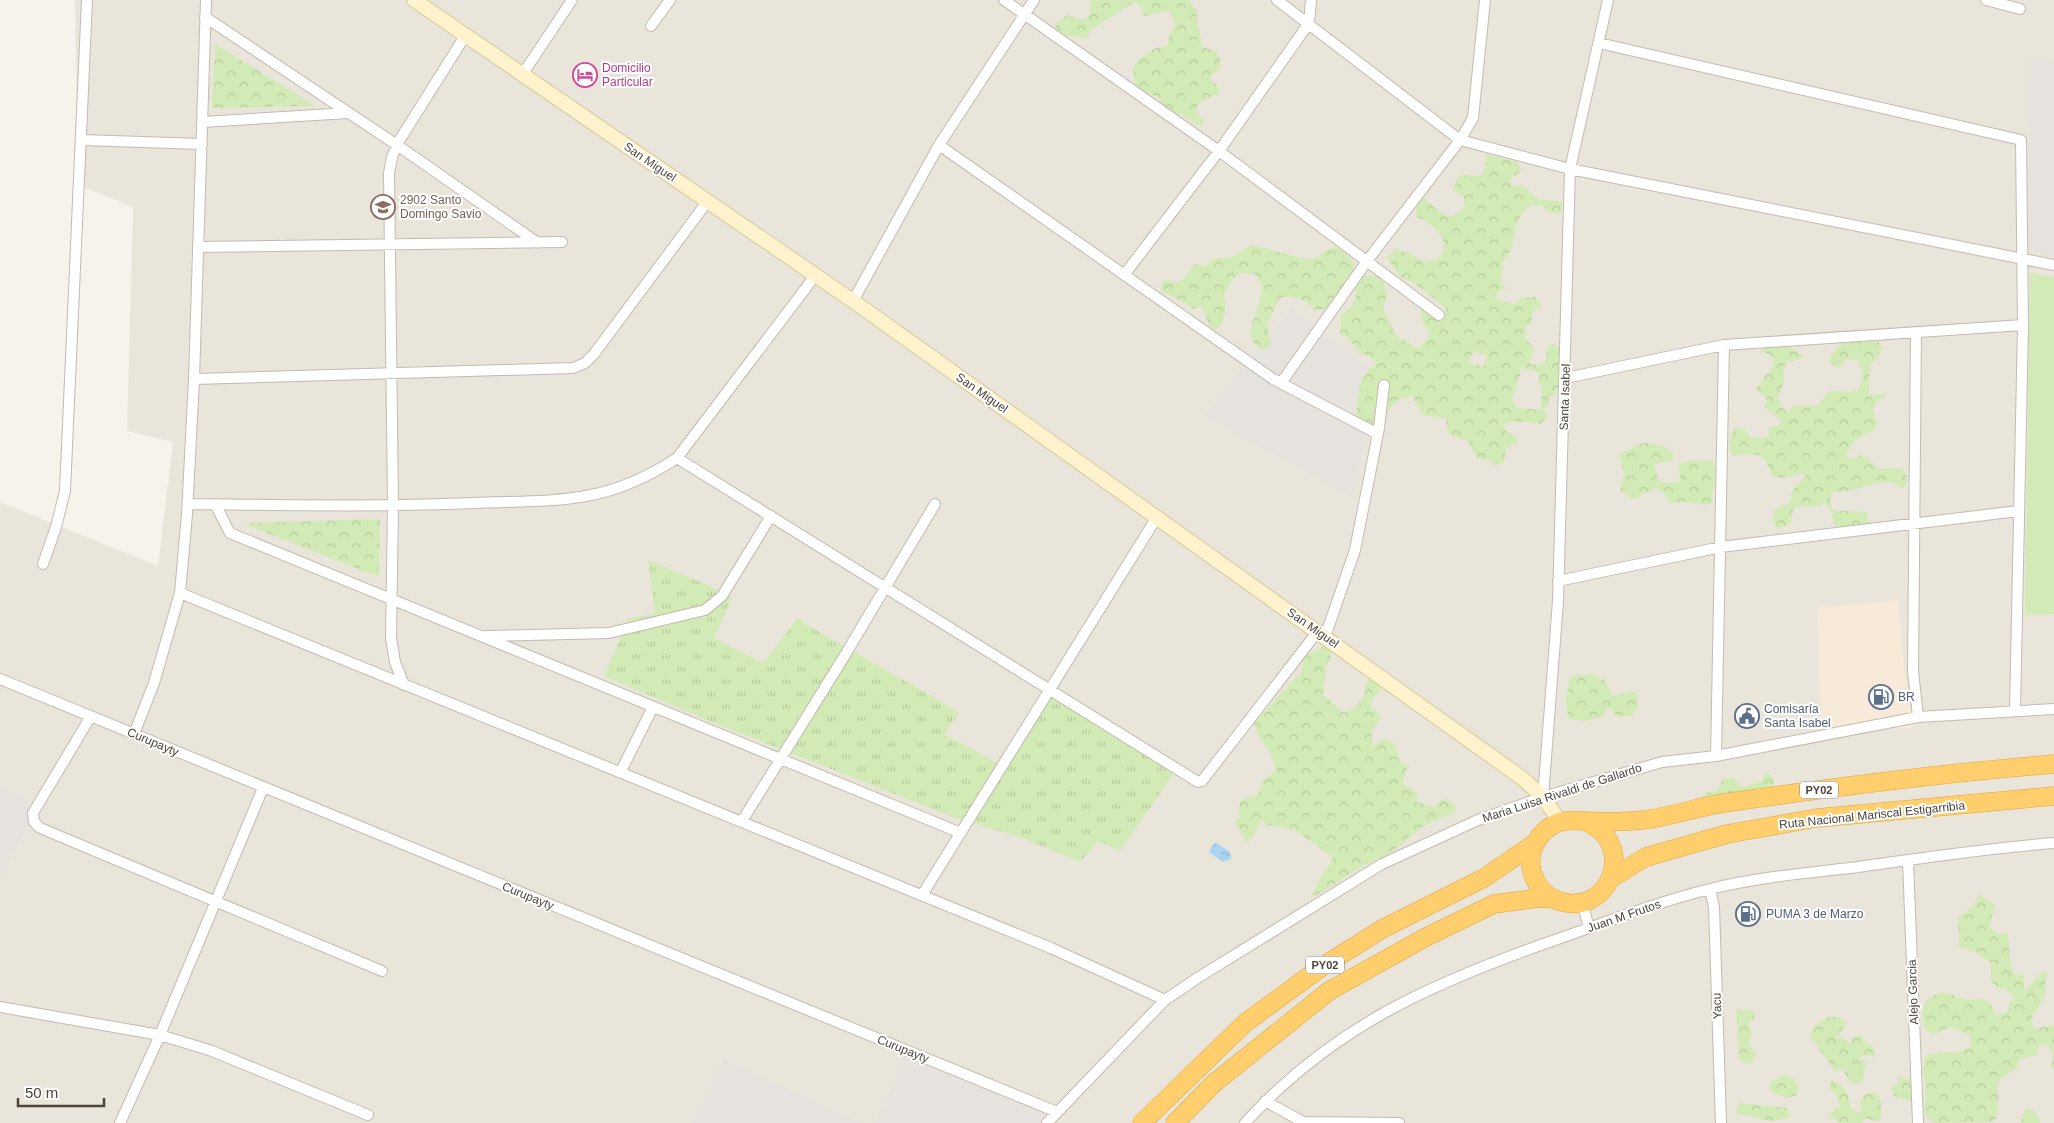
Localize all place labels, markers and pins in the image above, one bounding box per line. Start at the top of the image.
place label: Domicilio Particular [602,61,653,89]
hotel icon: Domicilio Particular [572,62,598,88]
place label: 2902 Santo Domingo Savio [400,193,482,221]
school or university icon: 2902 Santo Domingo Savio [370,194,396,220]
fuel station icon: BR [1868,684,1894,710]
place label: BR [1898,690,1915,704]
place label: Comisaría Santa Isabel [1764,702,1831,730]
public building icon: Comisaría Santa Isabel [1734,703,1760,729]
fuel station icon: PUMA 3 de Marzo [1735,901,1761,927]
place label: PUMA 3 de Marzo [1766,907,1864,921]

